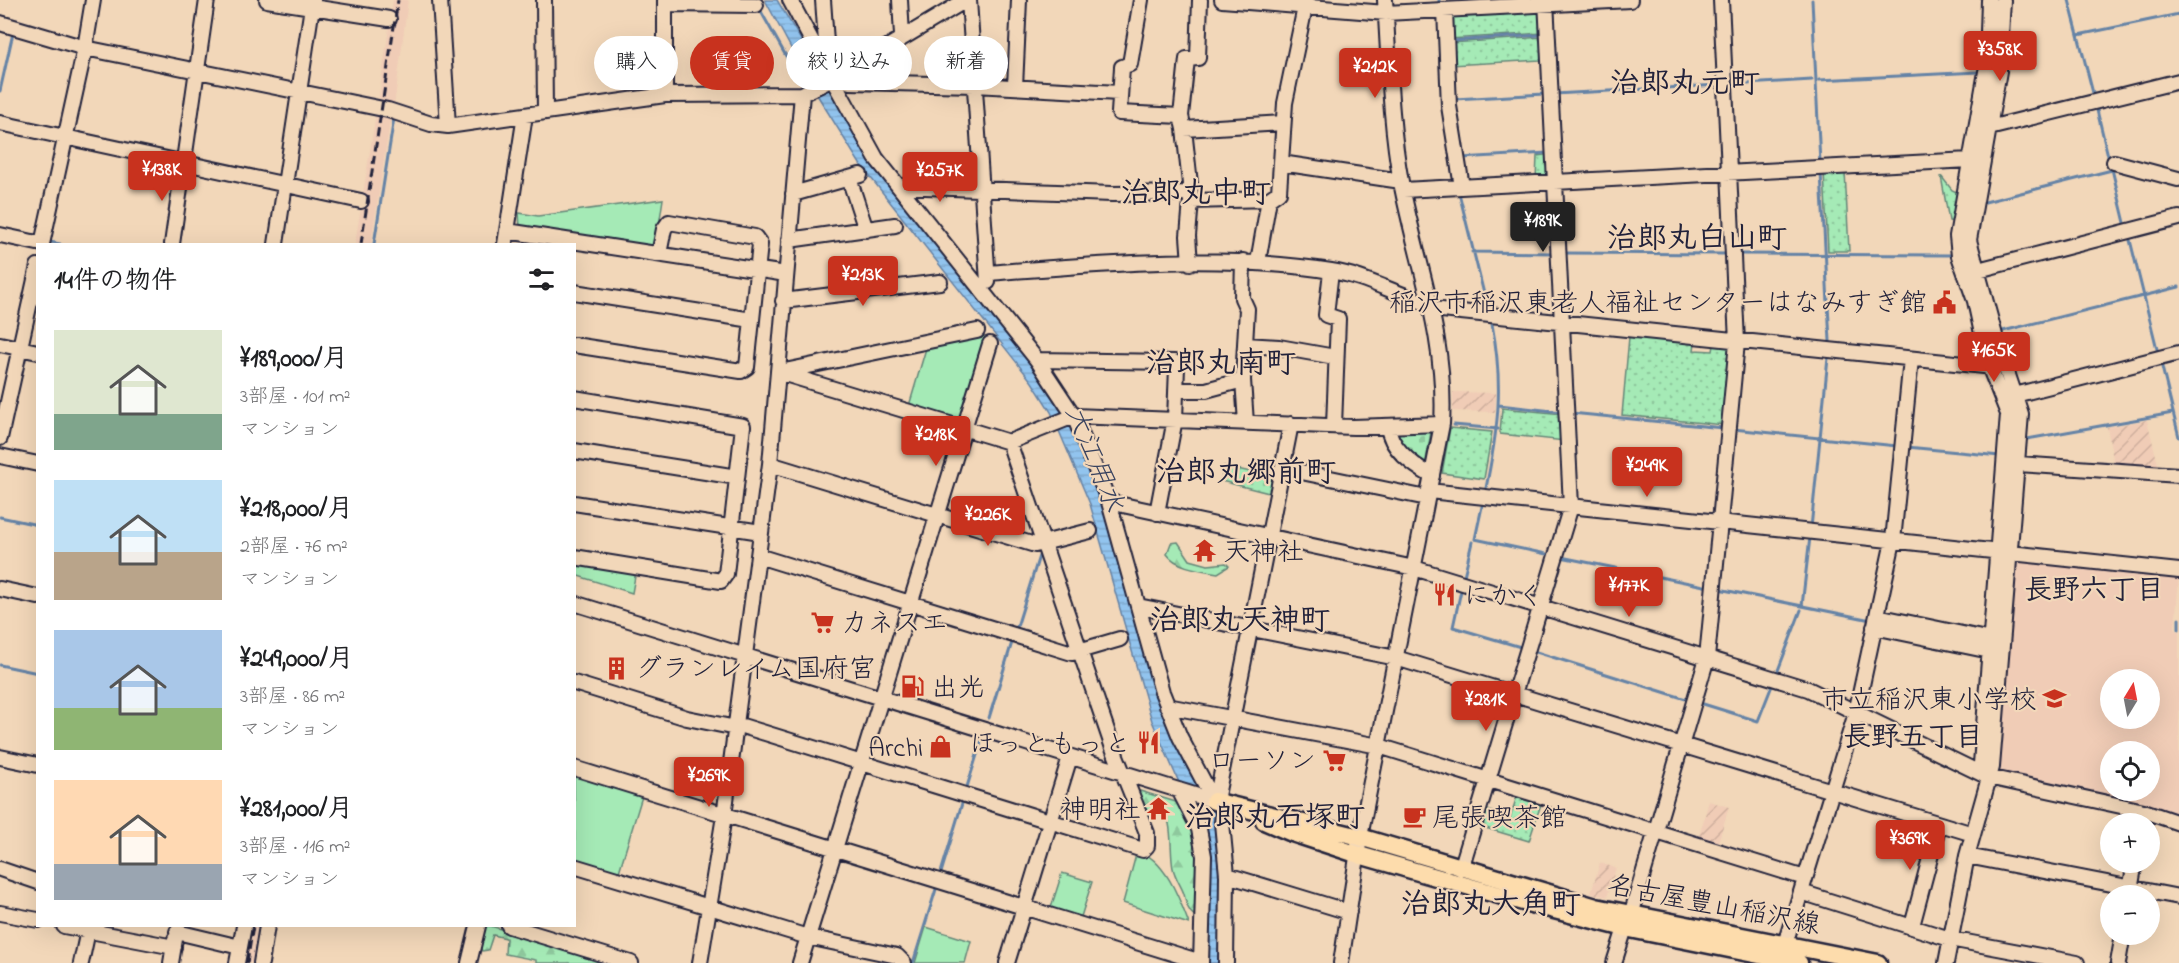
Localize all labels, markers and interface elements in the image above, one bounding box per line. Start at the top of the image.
pin: ¥358K [1958,31,2042,82]
chip: 購入 [594,36,678,90]
chip: 賃貸 [690,36,774,90]
chip: 絞り込み [786,36,912,90]
chip: 新着 [924,36,1008,90]
text: ¥358K [1978,36,2022,65]
pin: ¥212K [1333,48,1417,99]
text: ¥212K [1353,53,1397,82]
district label: 治郎丸元町 [1610,63,1760,107]
pin: ¥138K [120,151,204,202]
pin: ¥257K [898,152,982,203]
text: ¥138K [142,156,182,185]
text: ¥257K [916,157,964,186]
district label: 治郎丸中町 [1121,173,1271,217]
pin: ¥189K [1501,202,1585,253]
text: ¥189K [1524,207,1562,236]
district label: 治郎丸白山町 [1607,218,1787,262]
pin: ¥213K [821,256,905,307]
text: ¥213K [842,261,884,290]
text: 14件の物件 [54,263,177,301]
icon: filters [525,263,558,296]
place label: 稲沢市稲沢東老人福祉センターはなみすぎ館 [1389,285,1927,324]
public building icon: 稲沢市稲沢東老人福祉センターはなみすぎ館 [1932,289,1958,315]
pin: ¥165K [1952,332,2036,383]
text: ¥165K [1972,337,2016,366]
text: ¥189,000/月 [240,341,348,379]
district label: 治郎丸南町 [1146,343,1296,387]
icon: home [102,354,174,426]
text: 3部屋 · 101 m² [240,383,350,412]
water label: 大江用水 [1053,400,1133,519]
text: マンション [240,416,339,445]
pin: ¥218K [894,416,978,467]
text: ¥218K [915,421,957,450]
pin: ¥249K [1605,447,1689,498]
district label: 治郎丸郷前町 [1156,452,1336,496]
text: ¥249K [1626,452,1668,481]
text: ¥218,000/月 [240,491,353,529]
pin: ¥226K [946,496,1030,547]
text: ¥226K [965,501,1011,530]
icon: home [102,504,174,576]
text: 2部屋 · 76 m² [240,533,348,562]
place label: 天神社 [1223,534,1304,573]
temple icon: 天神社 [1192,538,1218,564]
text: マンション [240,566,339,595]
pin: ¥177K [1587,567,1671,618]
district label: 長野六丁目 [2024,571,2164,612]
text: ¥177K [1609,572,1649,601]
place label: にかく [1463,578,1544,617]
restaurant icon: にかく [1432,582,1458,608]
district label: 治郎丸天神町 [1150,600,1330,644]
place label: カネスエ [841,605,948,644]
supermarket icon: カネスエ [810,609,836,635]
text: ¥249,000/月 [240,641,354,679]
place label: グランレイム国府宮 [635,651,876,690]
icon: home [102,654,174,726]
building icon: グランレイム国府宮 [604,655,630,681]
north arrow [2100,669,2160,729]
map controls [2100,669,2160,945]
place label: 出光 [931,670,985,709]
fuel station icon: 出光 [900,674,926,700]
pin: ¥281K [1444,681,1528,732]
place label: 市立稲沢東小学校 [1821,682,2037,721]
text: 3部屋 · 86 m² [240,683,345,712]
text: ¥281K [1465,686,1507,715]
school or university icon: 市立稲沢東小学校 [2042,686,2068,712]
text: マンション [240,716,339,745]
district label: 長野五丁目 [1843,718,1983,759]
place label: ほっともっと [969,726,1131,765]
place label: Archi [868,730,923,769]
restaurant icon: ほっともっと [1136,730,1162,756]
shop icon: Archi [928,734,954,760]
button: locate [2100,741,2160,801]
place label: ローソン [1208,743,1316,782]
supermarket icon: ローソン [1321,747,1347,773]
pin: ¥269K [667,757,751,808]
text: ¥269K [688,762,730,791]
text: ¥281,000/月 [240,791,353,829]
place label: 神明社 [1060,792,1141,831]
temple icon: 神明社 [1146,796,1172,822]
district label: 治郎丸石塚町 [1185,797,1365,841]
place label: 尾張喫茶館 [1432,800,1567,839]
icon: home [102,804,174,876]
cafe icon: 尾張喫茶館 [1401,804,1427,830]
button: + [2100,813,2160,873]
pin: ¥369K [1868,820,1952,871]
text: ¥369K [1890,825,1930,854]
text: 3部屋 · 116 m² [240,833,351,862]
text: マンション [240,866,339,895]
street label: 名古屋豊山稲沢線 [1604,867,1823,946]
district label: 治郎丸大角町 [1401,884,1581,928]
button: − [2100,885,2160,945]

